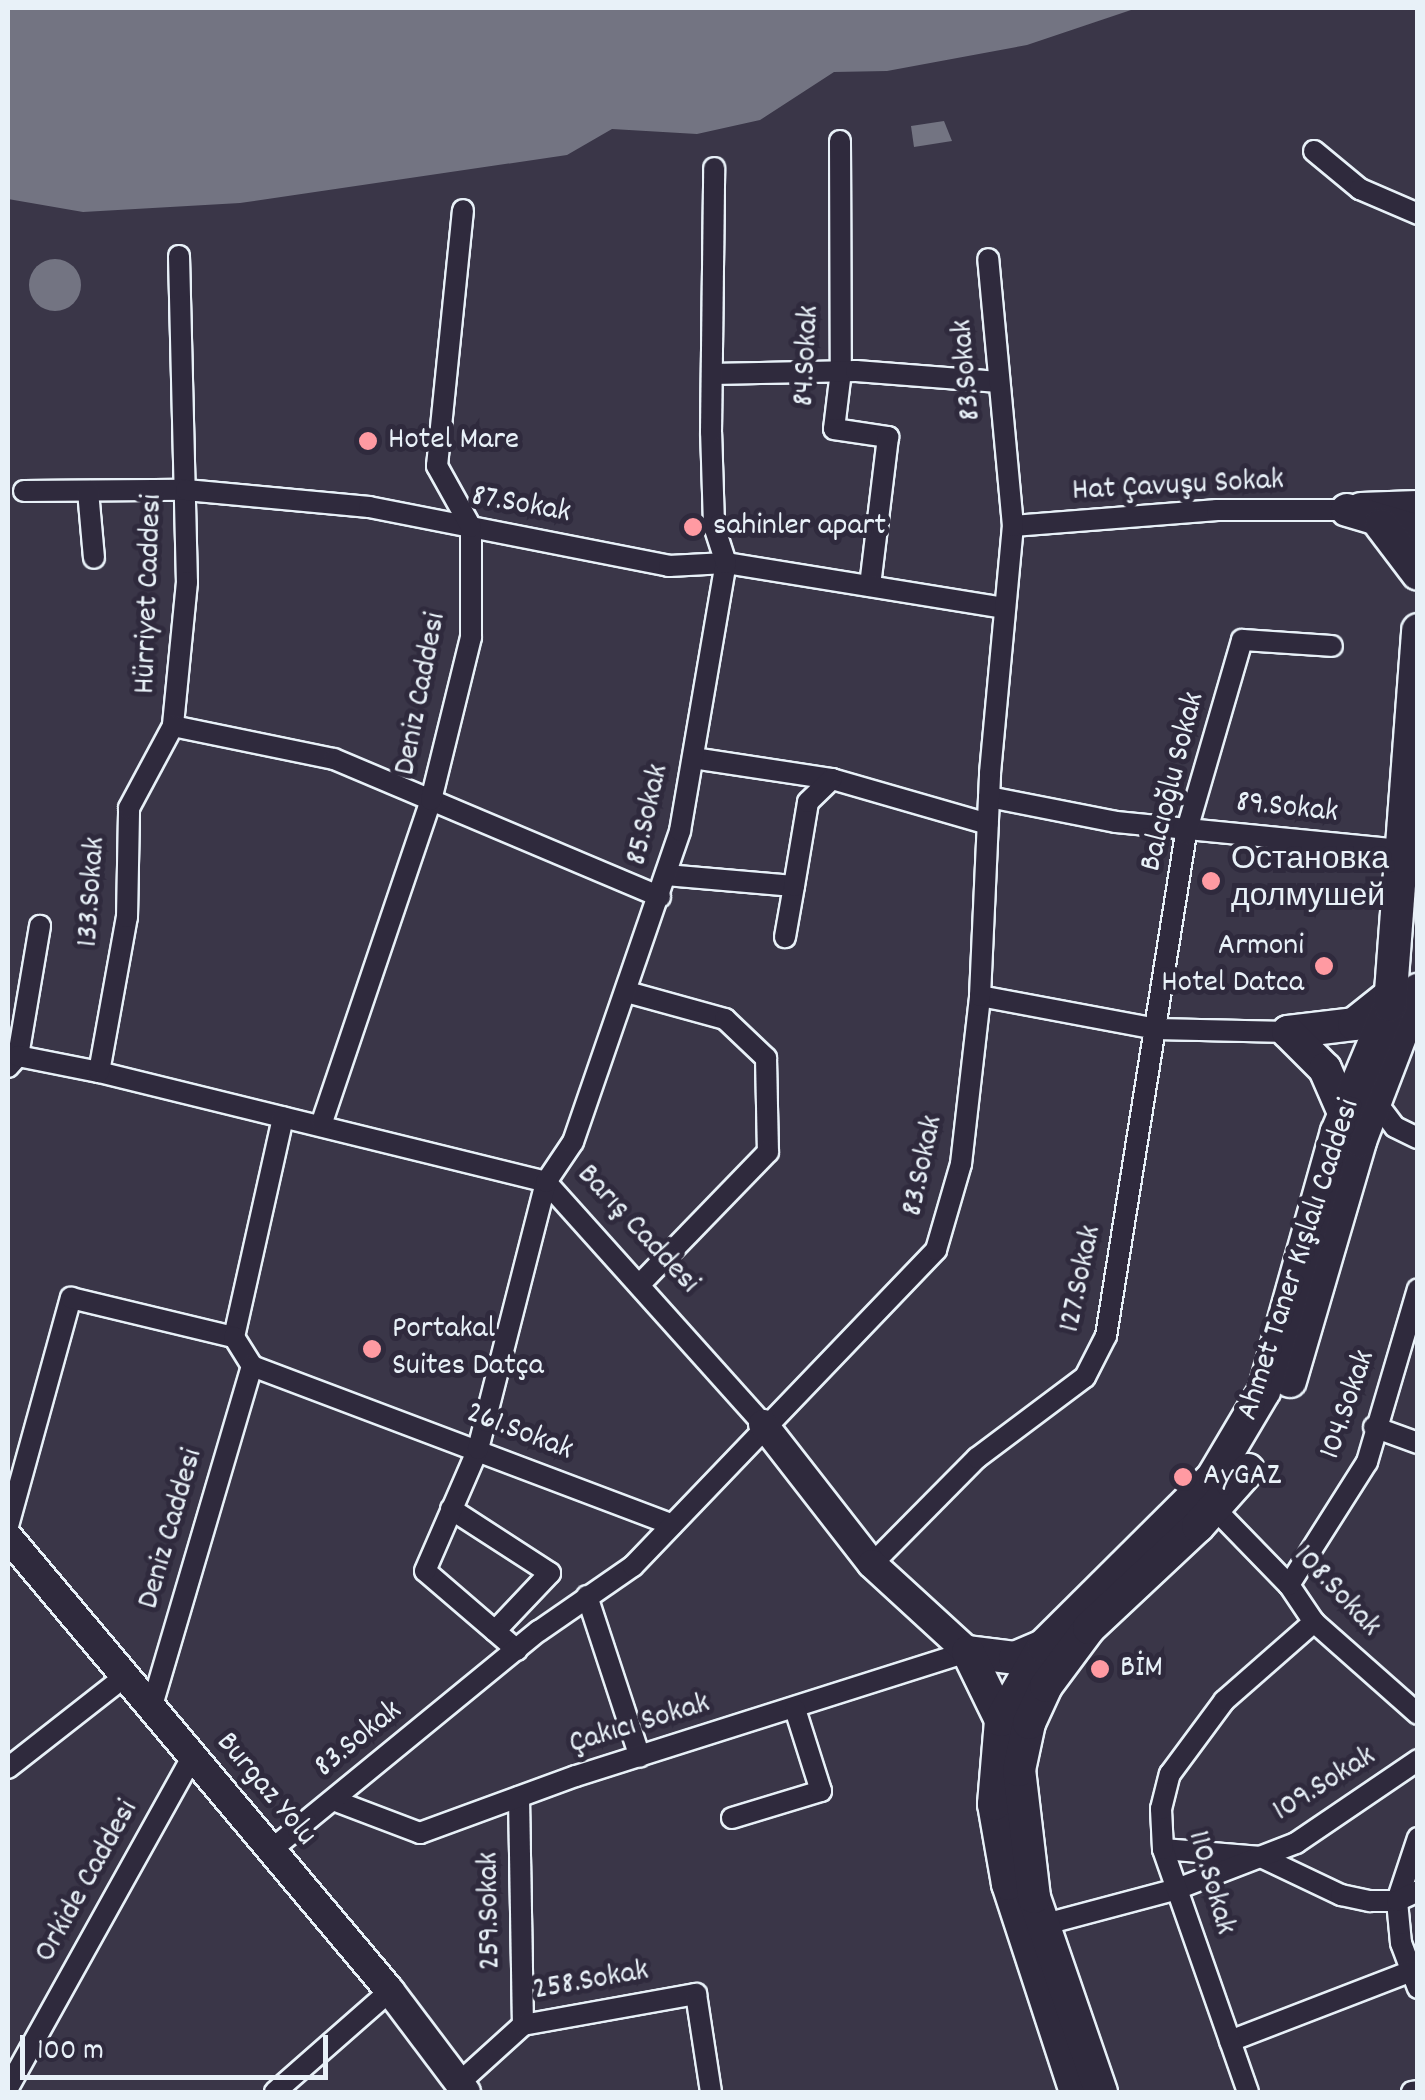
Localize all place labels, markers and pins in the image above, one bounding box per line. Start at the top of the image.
place label: Hotel Mare [388,422,519,460]
marker: Hotel Mare [357,430,379,452]
place label: sahinler apart [713,508,886,546]
marker: sahinler apart [682,516,704,538]
place label: Остановка долмушей [1231,844,1389,919]
marker: Остановка долмушей [1200,870,1222,892]
place label: Armoni Hotel Datca [1161,929,1304,1004]
marker: Armoni Hotel Datca [1313,955,1335,977]
place label: Portakal Suites Datça [392,1312,544,1387]
marker: Portakal Suites Datça [361,1338,383,1360]
place label: AyGAZ [1203,1458,1281,1496]
marker: AyGAZ [1172,1466,1194,1488]
place label: BİM [1120,1650,1163,1688]
marker: BİM [1089,1658,1111,1680]

